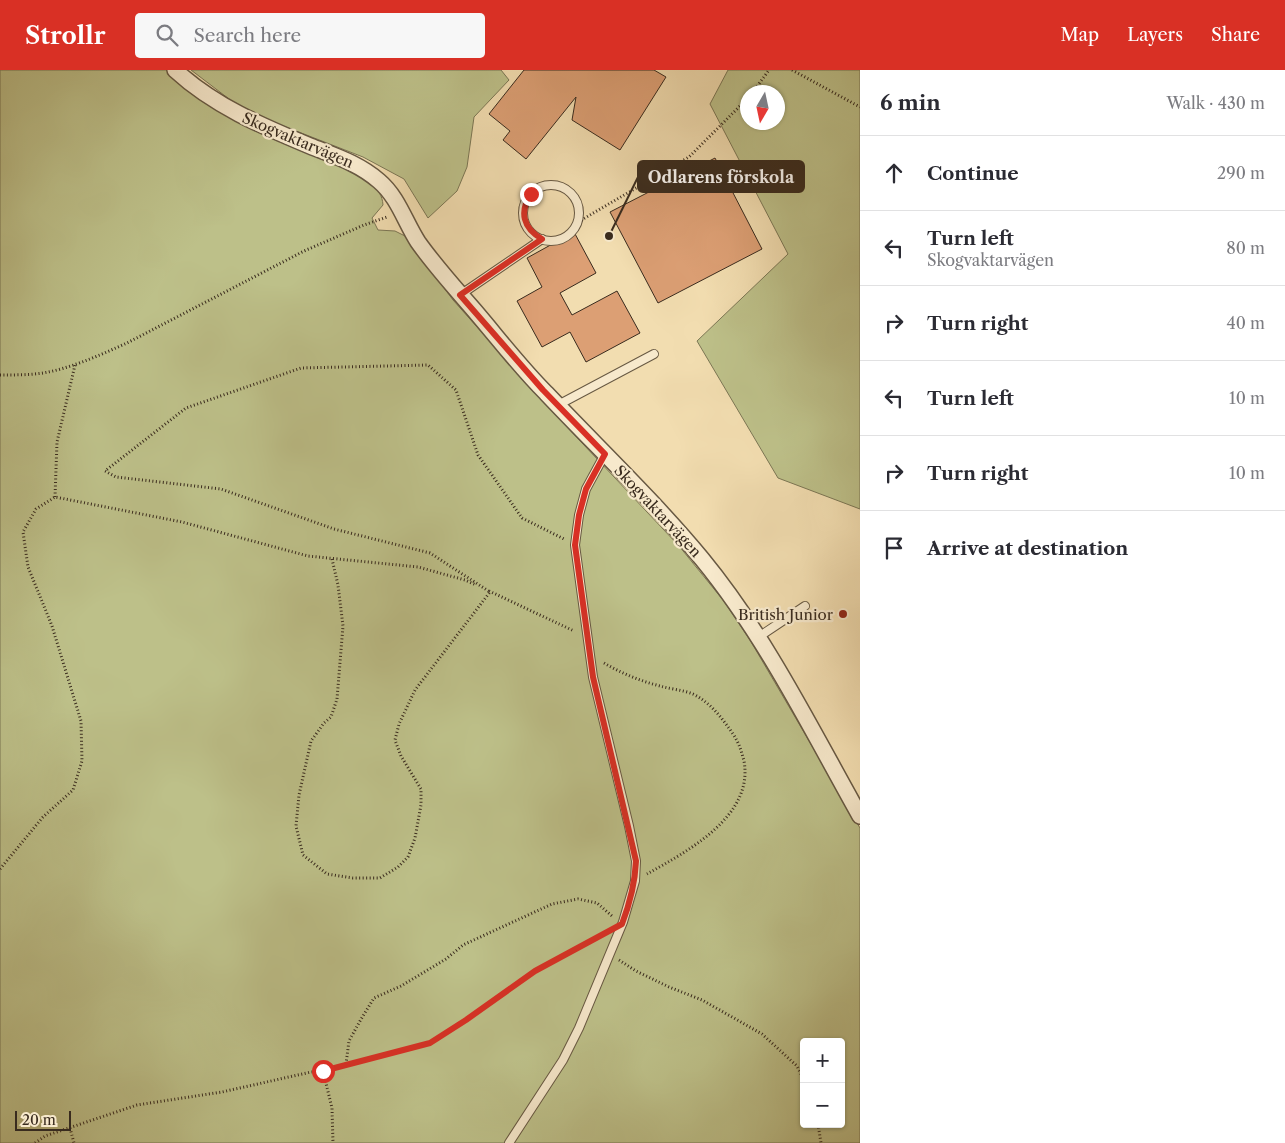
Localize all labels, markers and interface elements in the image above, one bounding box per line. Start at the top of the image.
search box [135,13,485,58]
text: Strollr [25,21,105,50]
icon: search [153,21,181,49]
text: Search here [193,24,301,47]
text: Map [1061,24,1099,46]
text: Layers [1127,24,1183,46]
text: Share [1211,24,1260,46]
north arrow [740,85,785,130]
text: 6 min [880,90,941,115]
text: Walk · 430 m [1166,93,1265,113]
street label: Skogvaktarvägen [239,108,357,172]
icon: ahead [880,159,908,187]
callout: Odlarens förskola [638,161,804,192]
text: Continue [927,162,1019,185]
text: 290 m [1217,163,1265,183]
text: Odlarens förskola [648,167,795,187]
route end [520,183,543,206]
text: Turn left [927,227,1014,250]
icon: left [880,234,908,262]
text: 80 m [1226,238,1265,258]
text: Skogvaktarvägen [927,250,1054,270]
icon: right [880,309,908,337]
text: Turn right [927,312,1028,335]
text: 40 m [1226,313,1265,333]
icon: left [880,384,908,412]
text: Turn left [927,387,1014,410]
text: 10 m [1229,388,1265,408]
icon: right [880,459,908,487]
street label: Skogvaktarvägen [610,461,706,561]
text: Turn right [927,462,1028,485]
text: 10 m [1229,463,1265,483]
icon: arrive [880,534,908,562]
text: Arrive at destination [927,537,1128,560]
place label: British Junior [738,605,834,624]
marker: British Junior [837,608,849,620]
map controls [800,1038,845,1128]
button: + [800,1038,845,1083]
route start [312,1060,335,1083]
button: − [800,1083,845,1128]
scale bar [15,1108,71,1131]
text: 20 m [22,1111,56,1129]

